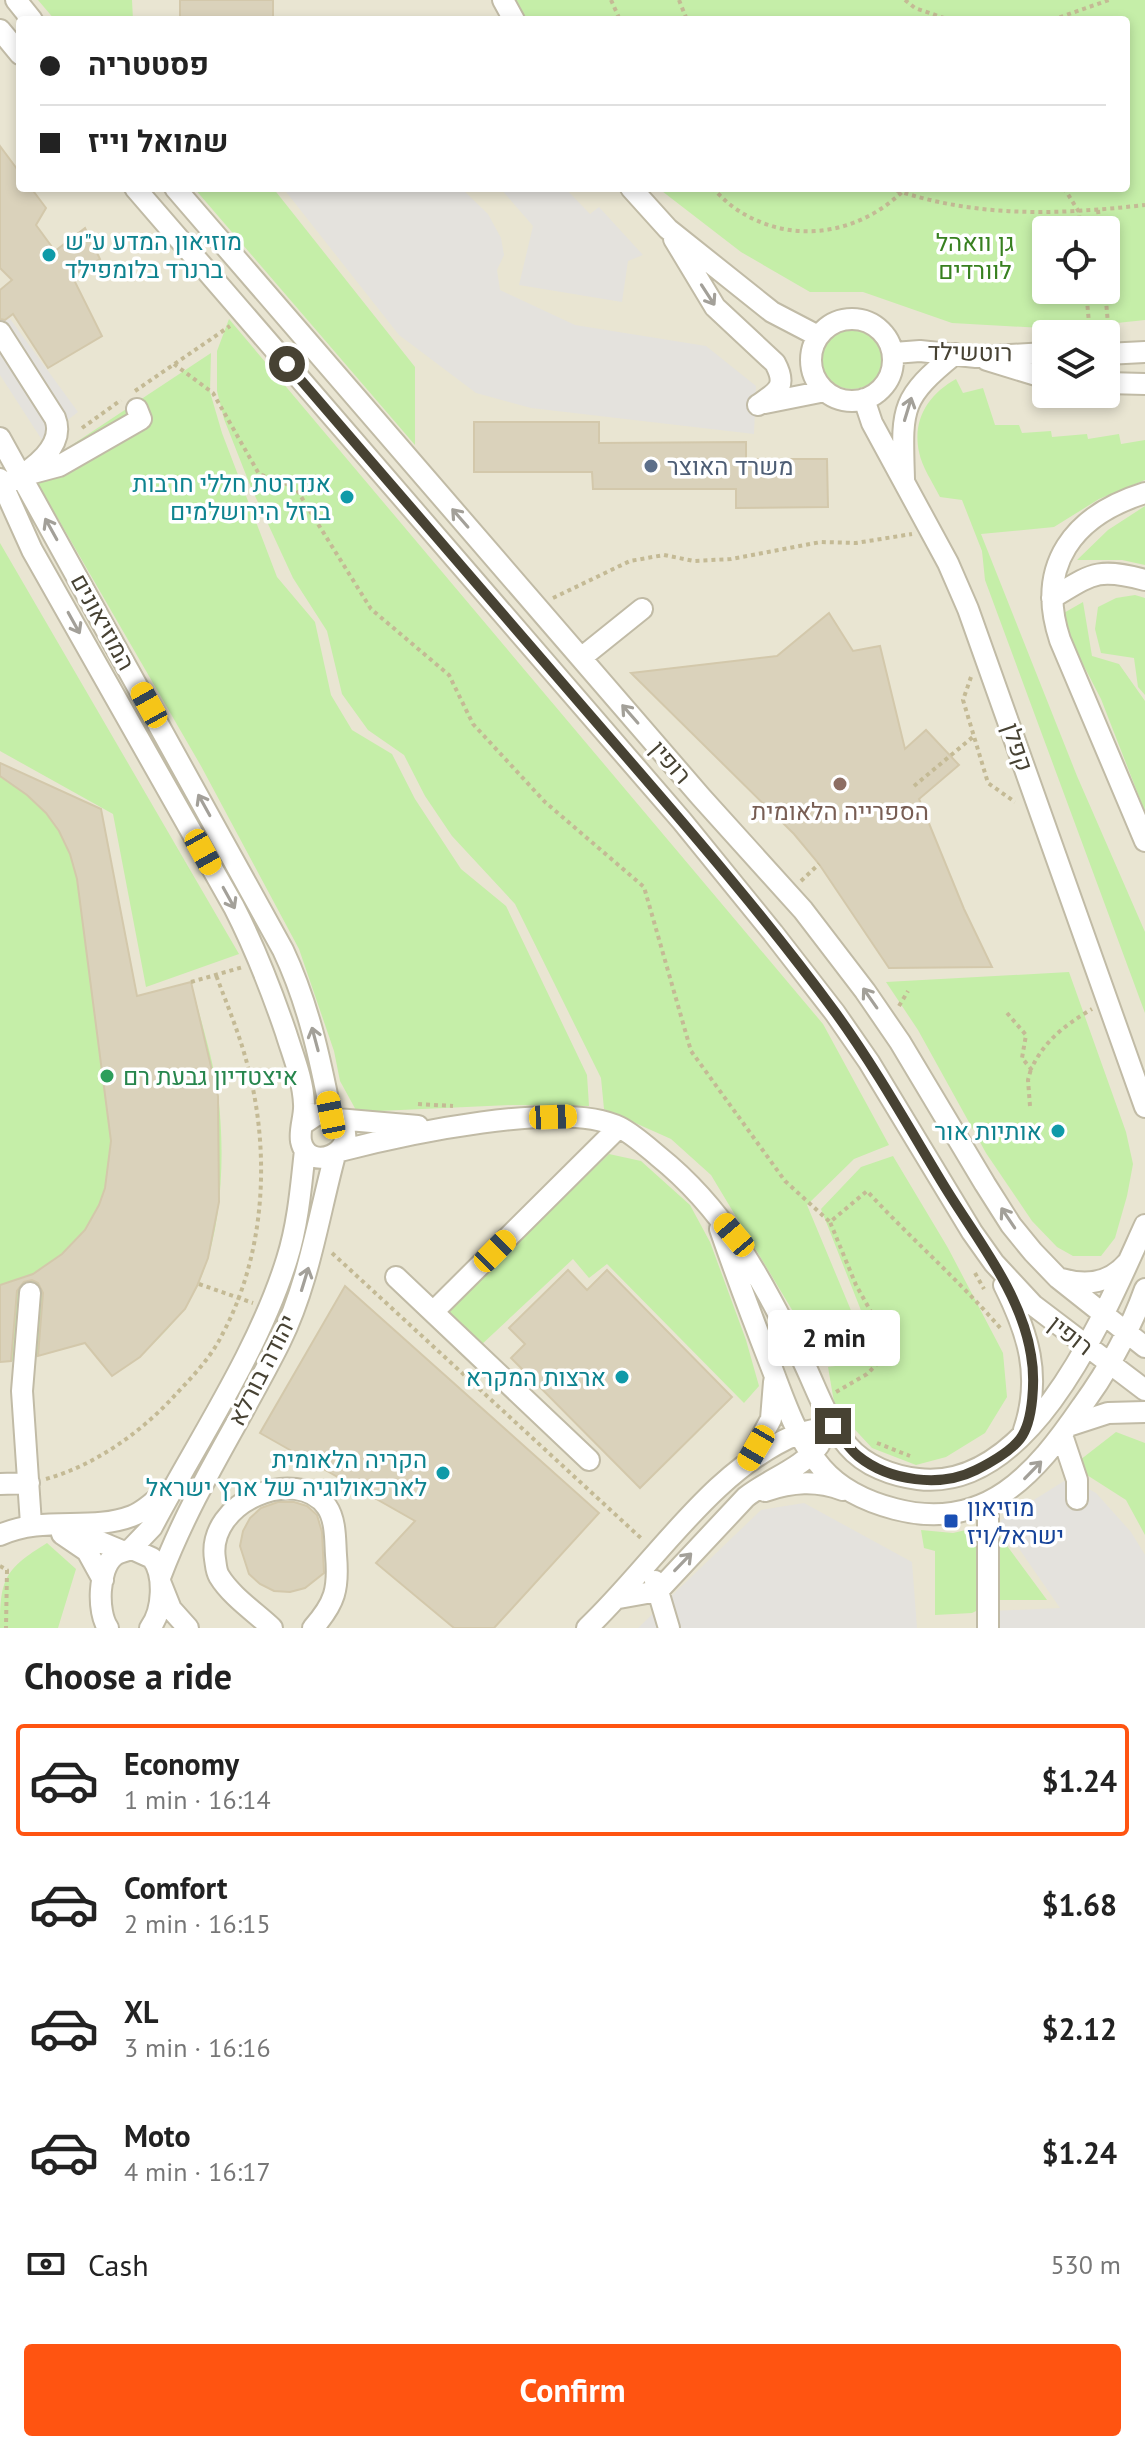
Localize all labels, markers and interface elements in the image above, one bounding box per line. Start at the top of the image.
text: פסטטריה [88,44,209,83]
text: שמואל וייז [88,121,229,160]
map controls [1032,216,1120,408]
button: locate [1032,216,1120,304]
place label: מוזיאון המדע ע"ש ברנרד בלומפילד [65,226,242,285]
park label: גן וואהל לוורדים [936,227,1014,286]
marker: מוזיאון המדע ע"ש ברנרד בלומפילד [40,246,58,264]
one-way arrow [700,284,717,306]
button: layers [1032,320,1120,408]
street label: רוטשילד [927,336,1013,368]
route start [269,346,305,382]
one-way arrow [902,397,916,422]
place label: משרד האוצר [667,451,793,482]
marker: משרד האוצר [642,457,660,475]
place label: אנדרטת חללי חרבות ברזל הירושלמים [133,468,331,527]
marker: אנדרטת חללי חרבות ברזל הירושלמים [338,488,356,506]
one-way arrow [451,508,469,528]
one-way arrow [43,518,59,541]
street label: המוזיאונים [64,568,142,676]
one-way arrow [66,611,82,634]
car [127,678,171,732]
one-way arrow [621,705,639,725]
street label: קפלן [995,719,1041,775]
street label: רופין [644,734,698,790]
marker: הספרייה הלאומית [831,775,849,793]
one-way arrow [196,794,212,817]
place label: הספרייה הלאומית [751,796,929,827]
car [181,825,225,879]
one-way arrow [222,886,237,910]
one-way arrow [862,988,879,1009]
one-way arrow [307,1027,322,1053]
place label: איצטדיון גבעת רם [123,1061,298,1092]
marker: איצטדיון גבעת רם [98,1067,116,1085]
car [315,1089,347,1141]
car [529,1104,577,1130]
place label: אותיות אור [935,1116,1042,1147]
marker: אותיות אור [1049,1122,1067,1140]
one-way arrow [999,1208,1016,1230]
car [709,1209,759,1261]
car [470,1226,520,1276]
one-way arrow [298,1266,313,1291]
street label: רופין [1043,1308,1099,1362]
street label: יהודה בורלא [221,1309,303,1431]
callout: 2 min [767,1310,899,1366]
text: 2 min [802,1321,866,1354]
place label: ארצות המקרא [466,1362,606,1393]
marker: ארצות המקרא [613,1368,631,1386]
route end [815,1408,851,1444]
car [734,1421,778,1475]
place label: הקריה הלאומית לארכאולוגיה של ארץ ישראל [146,1444,427,1503]
one-way arrow [1023,1461,1042,1480]
marker: הקריה הלאומית לארכאולוגיה של ארץ ישראל [434,1464,452,1482]
place label: מוזיאון ישראל/ויז [967,1492,1064,1551]
marker: מוזיאון ישראל/ויז [942,1512,960,1530]
one-way arrow [674,1553,692,1573]
text: Choose a ride [24,1652,232,1699]
icon: car [28,1744,100,1816]
text: Economy [124,1744,239,1783]
text: $1.24 [1042,1761,1117,1800]
text: 1 min · 16:14 [124,1783,271,1816]
icon: car [28,1868,100,1940]
text: Comfort [124,1868,227,1907]
text: $1.68 [1042,1885,1117,1924]
text: 2 min · 16:15 [124,1907,271,1940]
icon: car [28,1992,100,2064]
text: XL [124,1992,158,2031]
text: $2.12 [1042,2009,1117,2048]
text: 3 min · 16:16 [124,2031,271,2064]
icon: car [28,2116,100,2188]
text: Moto [124,2116,191,2155]
text: $1.24 [1042,2133,1117,2172]
text: 4 min · 16:17 [124,2155,271,2188]
icon: cash [24,2242,68,2286]
text: Cash [88,2245,149,2284]
text: 530 m [1050,2248,1121,2281]
button: Confirm [24,2344,1121,2436]

